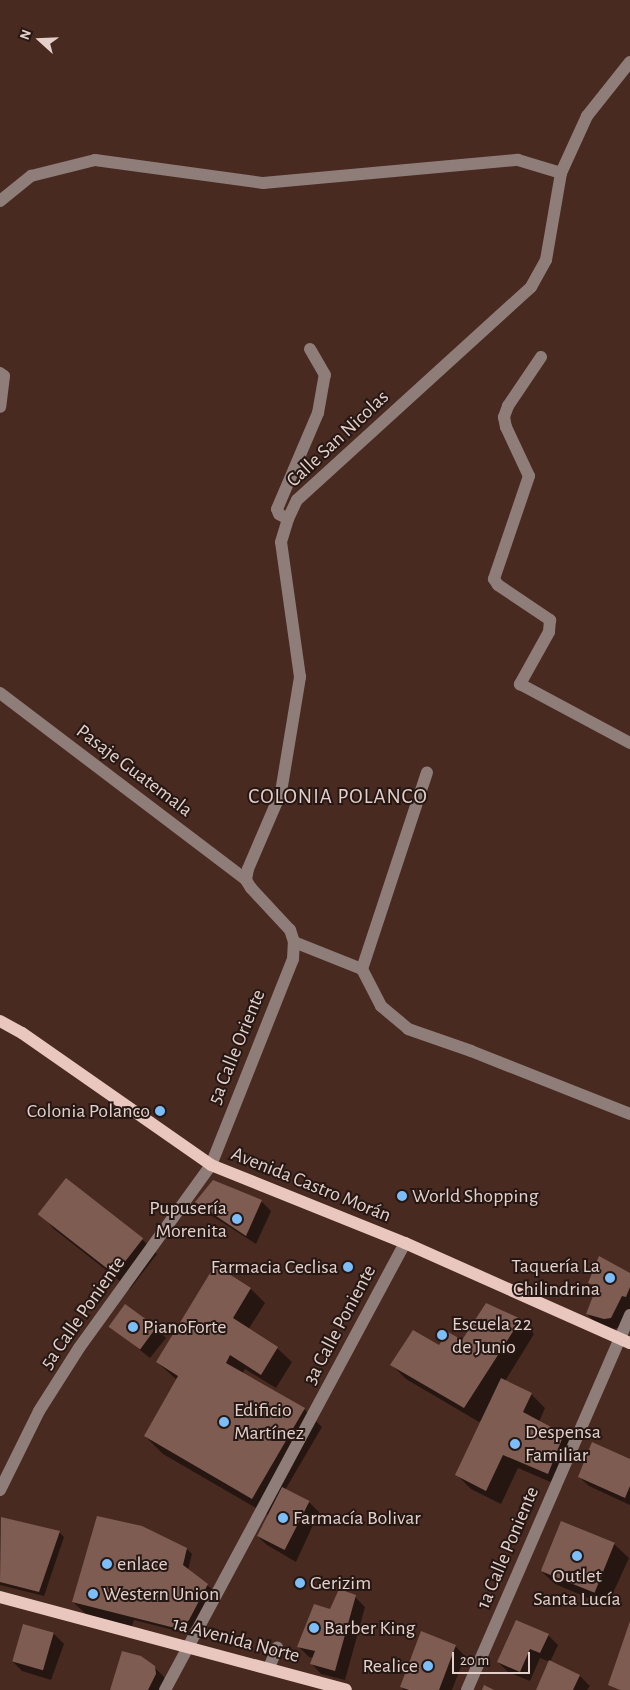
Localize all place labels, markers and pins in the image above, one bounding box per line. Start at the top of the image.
place label: Colonia Polanco [27,1099,150,1123]
marker: Colonia Polanco [154,1105,166,1117]
place label: World Shopping [412,1184,538,1208]
marker: World Shopping [396,1190,408,1202]
place label: Pupusería Morenita [149,1196,227,1243]
marker: Pupusería Morenita [231,1213,243,1225]
place label: Taquería La Chilindrina [511,1254,600,1301]
place label: Farmacia Ceclisa [211,1255,338,1279]
marker: Farmacia Ceclisa [342,1261,354,1273]
marker: Taquería La Chilindrina [604,1272,616,1284]
place label: Escuela 22 de Junio [452,1312,532,1359]
place label: PianoForte [143,1315,226,1339]
marker: PianoForte [127,1321,139,1333]
marker: Escuela 22 de Junio [436,1329,448,1341]
place label: Edificio Martínez [234,1398,304,1445]
marker: Edificio Martínez [218,1416,230,1428]
place label: Despensa Familiar [525,1420,601,1467]
marker: Despensa Familiar [509,1438,521,1450]
place label: Farmacía Bolivar [293,1506,421,1530]
marker: Farmacía Bolivar [277,1512,289,1524]
marker: Outlet Santa Lucía [571,1550,583,1562]
place label: enlace [117,1552,168,1576]
marker: enlace [101,1558,113,1570]
place label: Outlet Santa Lucía [533,1564,621,1611]
place label: Gerizim [310,1571,371,1595]
marker: Gerizim [294,1577,306,1589]
place label: Western Union [103,1582,219,1606]
marker: Western Union [87,1588,99,1600]
place label: Barber King [324,1616,415,1640]
marker: Barber King [308,1622,320,1634]
place label: Realice [362,1654,418,1678]
marker: Realice [422,1660,434,1672]

